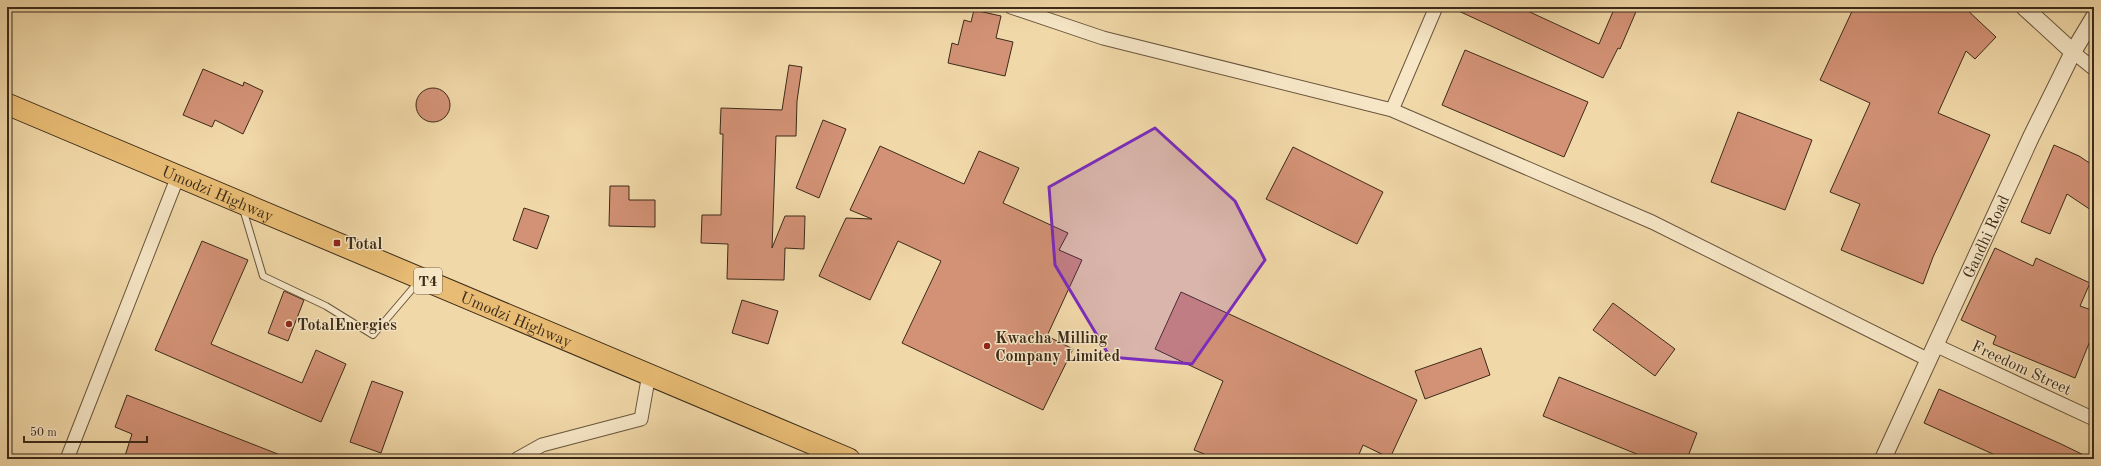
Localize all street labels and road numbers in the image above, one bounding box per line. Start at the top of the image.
street label: Umodzi Highway [159,164,276,226]
street label: Gandhi Road [1961,193,2013,281]
road number: T4 [414,268,442,294]
street label: Umodzi Highway [458,290,575,352]
street label: Freedom Street [1969,339,2074,399]

